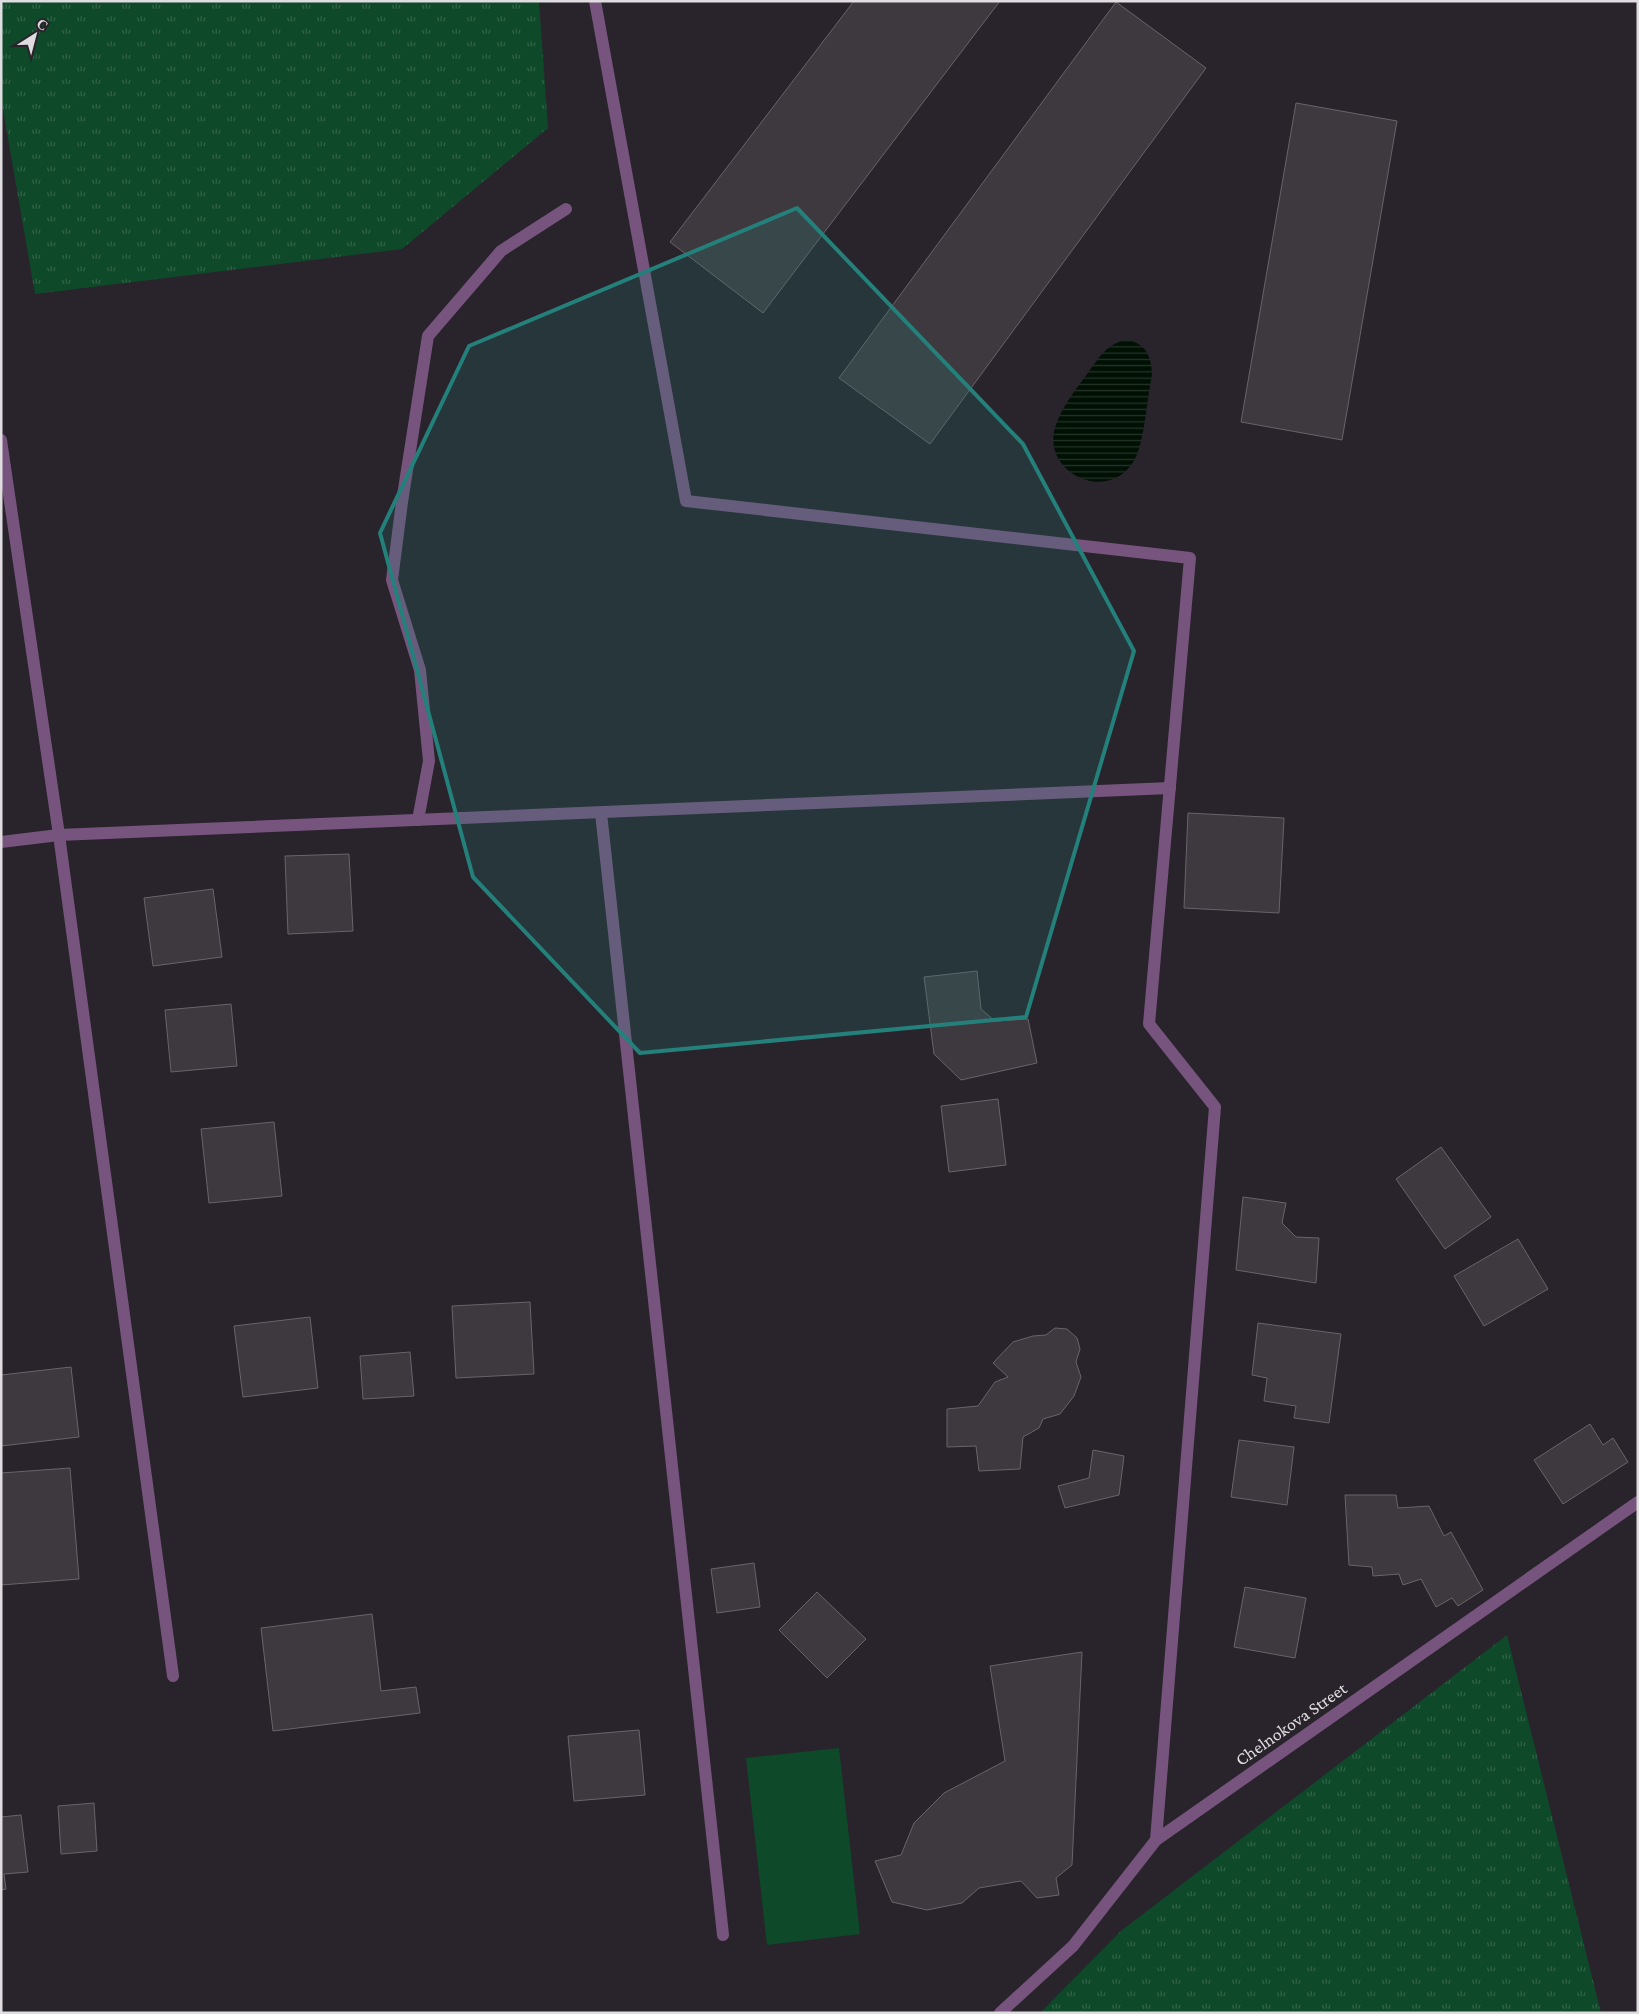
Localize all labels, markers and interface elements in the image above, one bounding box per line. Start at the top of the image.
north arrow [10,10,60,60]
text: С [34,15,51,34]
street label: Chelnokova Street [1232,1678,1351,1770]

